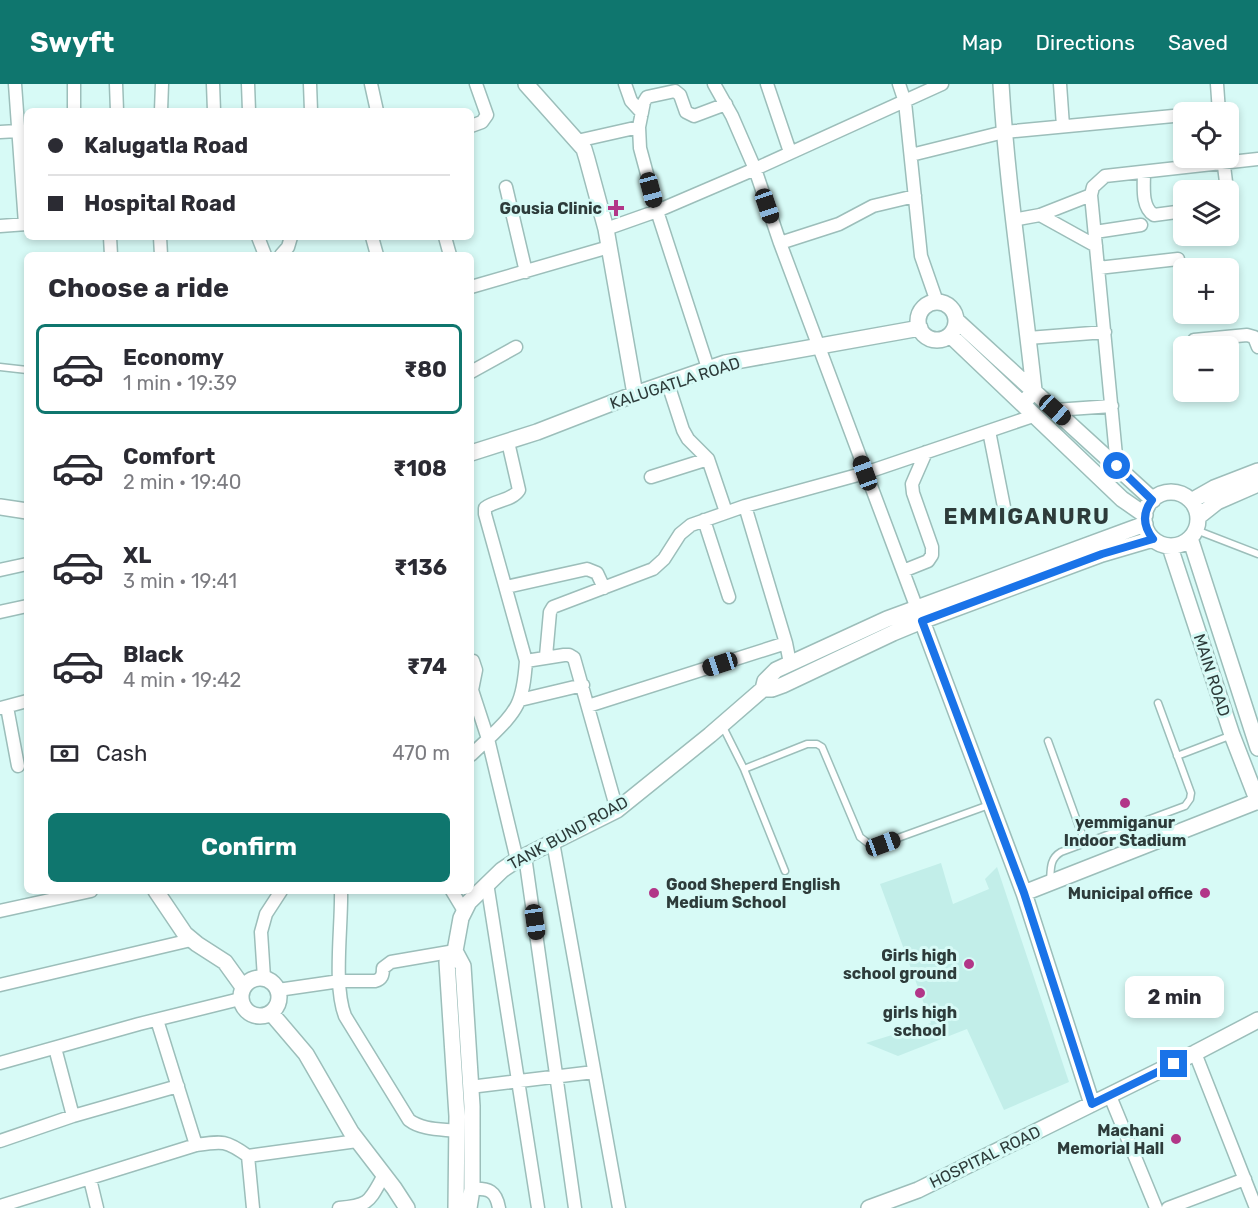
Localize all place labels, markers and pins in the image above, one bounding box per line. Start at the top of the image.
place label: Gousia Clinic [499,199,602,218]
marker: Gousia Clinic [607,199,625,217]
marker: yemmiganur Indoor Stadium [1118,796,1132,810]
place label: yemmiganur Indoor Stadium [1064,813,1186,850]
place label: Good Sheperd English Medium School [666,875,840,912]
place label: Municipal office [1068,884,1193,903]
marker: Good Sheperd English Medium School [647,886,661,900]
marker: Municipal office [1198,886,1212,900]
place label: Girls high school ground [843,946,957,983]
marker: Girls high school ground [962,957,976,971]
marker: girls high school [913,986,927,1000]
place label: girls high school [883,1003,957,1040]
place label: Machani Memorial Hall [1057,1121,1164,1158]
marker: Machani Memorial Hall [1169,1132,1183,1146]

